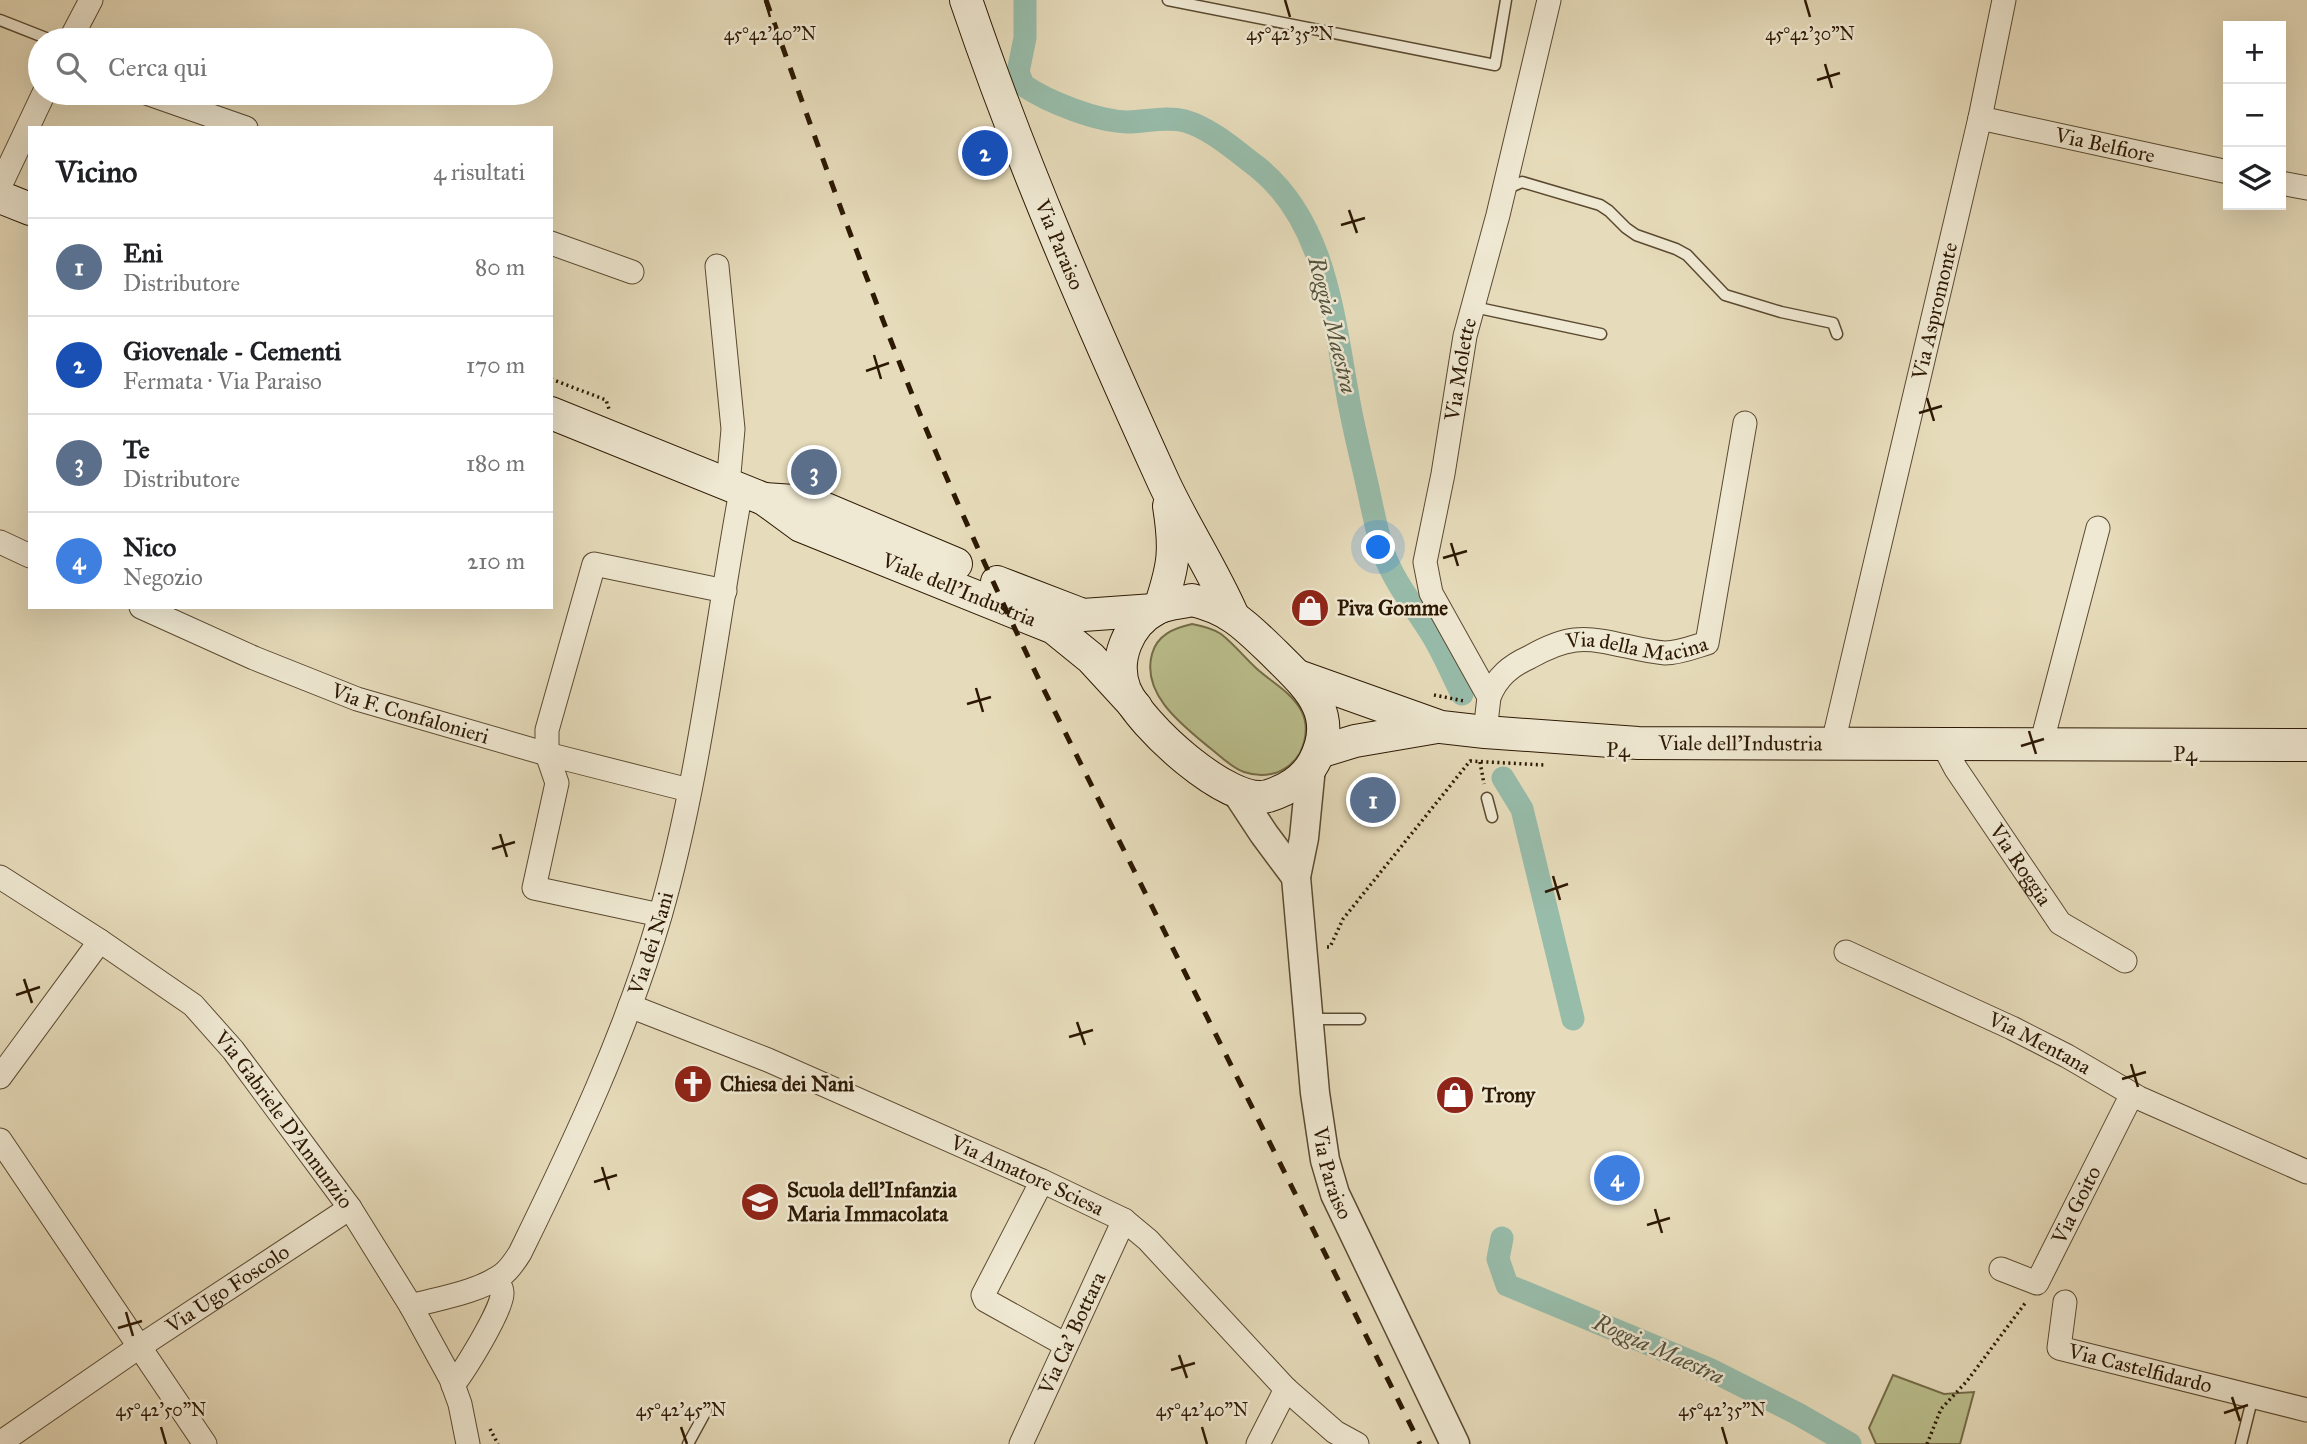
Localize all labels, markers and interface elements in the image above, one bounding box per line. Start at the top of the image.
map controls [2223,21,2286,210]
button: + [2223,21,2286,84]
text: 45°42'40"N [724,23,816,45]
text: 45°42'35"N [1246,23,1334,45]
text: 45°42'30"N [1765,23,1855,45]
search box [28,28,553,105]
icon: search [52,48,90,86]
text: Cerca qui [108,51,207,83]
button: − [2223,84,2286,147]
street label: Via Belfiore [2052,122,2158,169]
pin: 2 [962,127,1008,179]
button: layers [2223,147,2286,210]
text: Vicino [56,154,137,190]
text: 4 risultati [433,158,525,186]
street label: Via Paraiso [1029,195,1090,294]
text: Eni [123,237,163,269]
street label: Via Aspromonte [1906,239,1963,383]
text: 1 [74,253,84,281]
text: 80 m [475,253,525,281]
water label: Roggia Maestra [1302,253,1364,396]
text: Distributore [123,269,240,297]
street label: Via Molette [1439,315,1482,423]
text: Giovenale - Cementi [123,335,341,367]
text: 2 [73,351,85,379]
text: 170 m [466,351,525,379]
text: Fermata · Via Paraiso [123,367,322,395]
text: Te [123,433,150,465]
pin: 3 [791,446,837,498]
text: 3 [74,449,84,477]
text: 180 m [466,449,525,477]
text: Distributore [123,465,240,493]
your location [1361,530,1395,564]
text: Nico [123,531,176,563]
text: 4 [73,547,85,575]
text: 210 m [467,547,525,575]
street label: Viale dell'Industria [877,547,1040,632]
text: Negozio [123,563,203,591]
shop icon: Piva Gomme [1289,587,1331,629]
place label: Piva Gomme [1337,595,1448,621]
street label: Via della Macina [1563,626,1711,666]
street label: Via F. Confalonieri [327,677,492,750]
street label: Viale dell'Industria [1658,730,1823,757]
street label: P4 [1606,737,1631,763]
street label: P4 [2173,741,2198,767]
pin: 1 [1350,774,1396,826]
street label: Via Roggia [1983,818,2058,911]
street label: Via dei Nani [622,889,679,999]
street label: Via Mentana [1983,1006,2096,1080]
street label: Via Gabriele D'Annunzio [208,1024,359,1214]
church icon: Chiesa dei Nani [672,1063,714,1105]
place label: Chiesa dei Nani [720,1071,855,1097]
shop icon: Trony [1434,1074,1476,1116]
place label: Trony [1481,1082,1536,1108]
street label: Via Paraiso [1307,1124,1358,1224]
street label: Via Amatore Sciesa [946,1129,1108,1222]
pin: 4 [1594,1152,1640,1204]
street label: Via Goito [2045,1161,2107,1249]
place label: Scuola dell'Infanzia Maria Immacolata [787,1177,958,1227]
school or university icon: Scuola dell'Infanzia Maria Immacolata [739,1181,781,1223]
street label: Via Ugo Foscolo [160,1238,294,1339]
street label: Via Ca' Bottara [1032,1268,1111,1399]
water label: Roggia Maestra [1588,1307,1729,1390]
street label: Via Castelfidardo [2065,1338,2215,1399]
text: 45°42'50"N [116,1399,206,1421]
text: 45°42'45"N [636,1399,726,1421]
text: 45°42'40"N [1156,1399,1248,1421]
text: 45°42'35"N [1678,1399,1766,1421]

